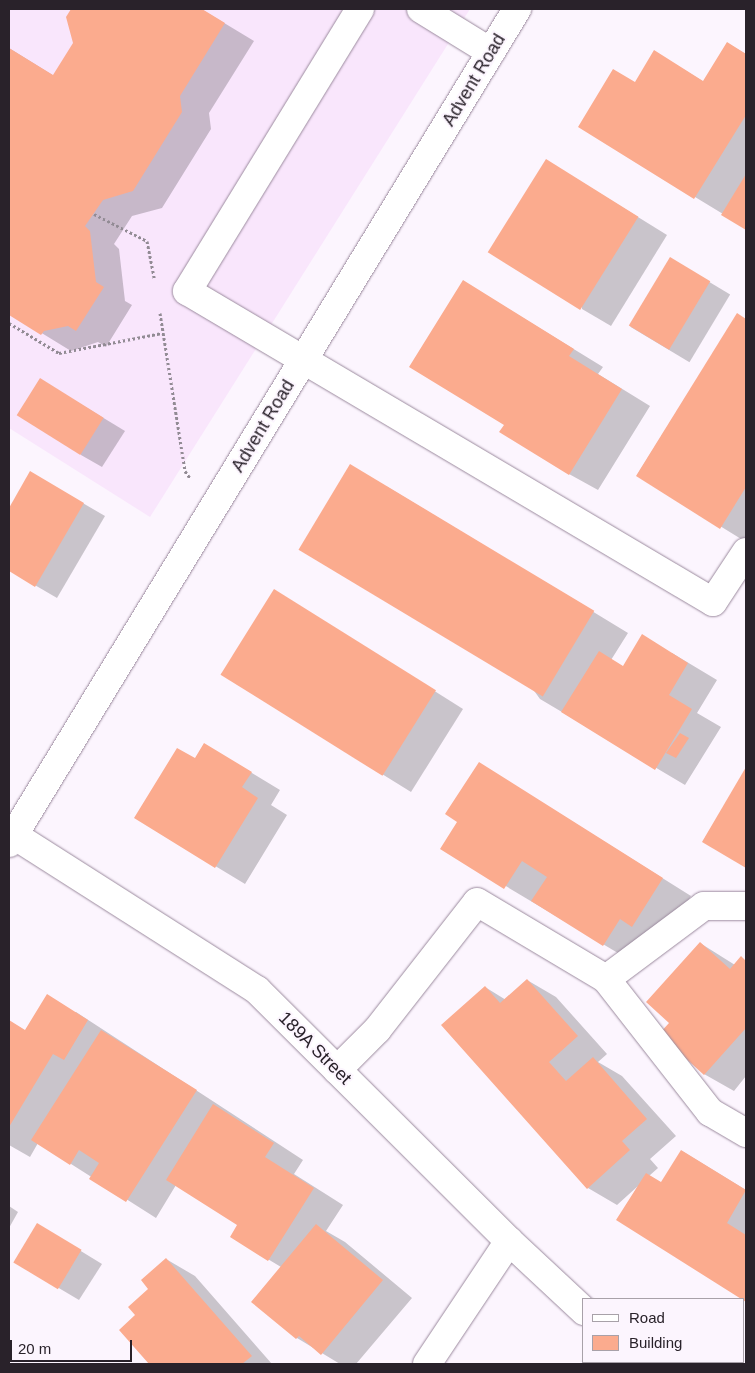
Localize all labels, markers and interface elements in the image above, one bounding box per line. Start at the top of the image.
street label: Advent Road [438,30,510,130]
street label: Advent Road [227,376,299,476]
street label: 189A Street [274,1007,356,1089]
legend [582,1298,745,1363]
text: Road [629,1309,665,1326]
scale bar [12,1330,135,1362]
text: Building [629,1334,682,1351]
text: 20 m [18,1340,51,1357]

